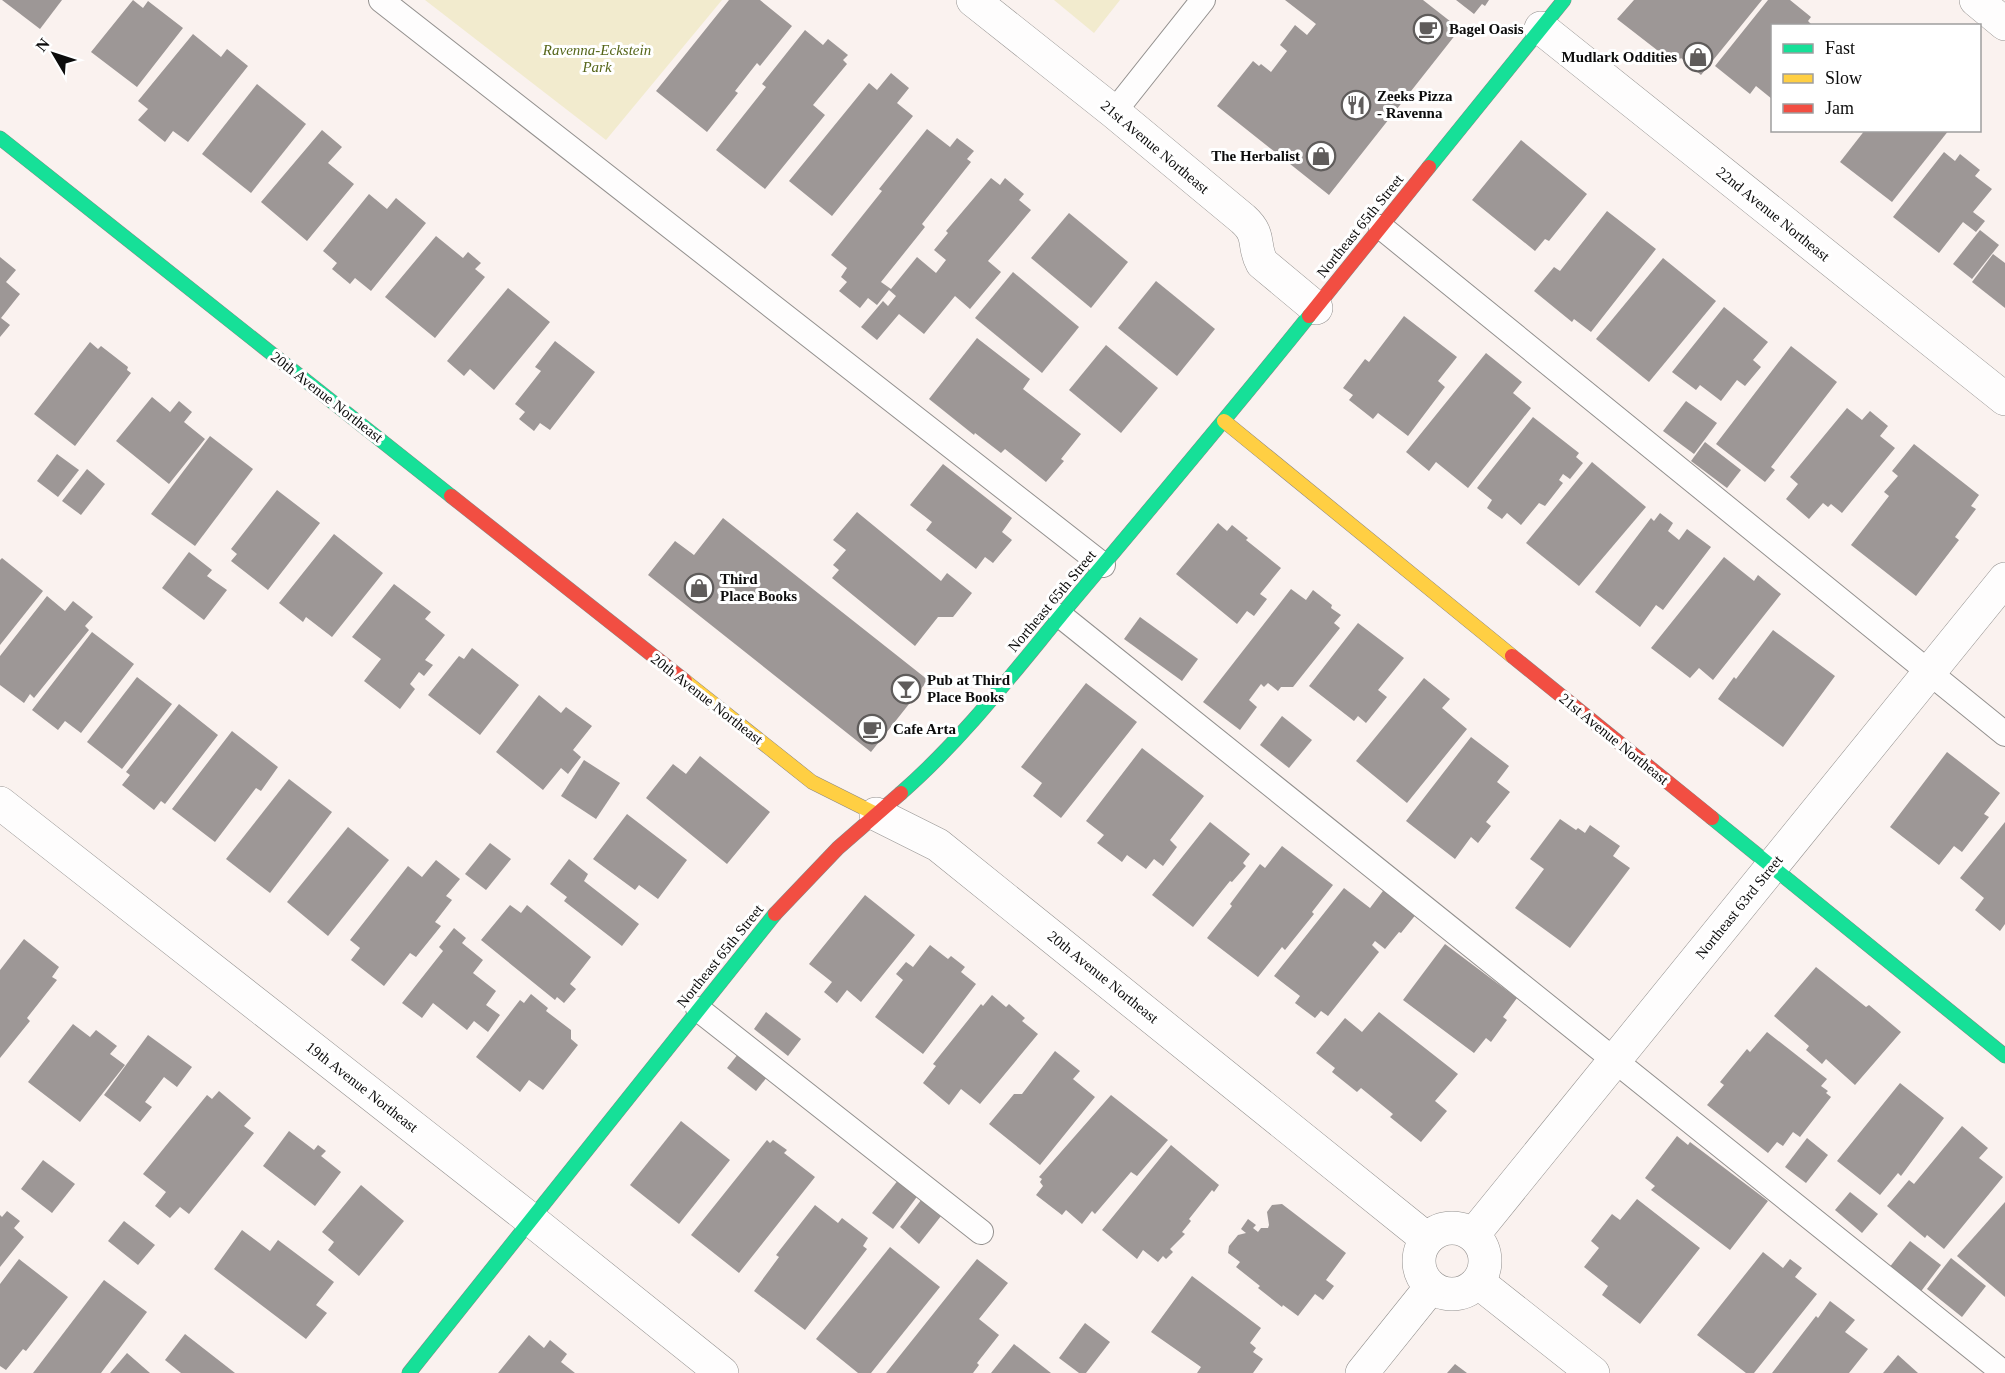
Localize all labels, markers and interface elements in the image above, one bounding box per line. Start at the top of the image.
cafe icon: Bagel Oasis [1412,13,1444,45]
place label: Bagel Oasis [1449,21,1524,37]
north arrow [24,24,84,84]
legend [1771,24,1981,132]
text: N [32,35,53,55]
text: Fast [1825,38,1855,58]
shop icon: Mudlark Oddities [1682,41,1714,73]
park label: Ravenna-Eckstein Park [542,42,651,75]
place label: Mudlark Oddities [1562,49,1677,65]
text: Slow [1825,68,1862,88]
place label: Zeeks Pizza - Ravenna [1377,88,1453,121]
restaurant icon: Zeeks Pizza - Ravenna [1340,89,1372,121]
street label: 21st Avenue Northeast [1098,97,1213,197]
text: Jam [1825,98,1854,118]
shop icon: The Herbalist [1305,140,1337,172]
place label: The Herbalist [1211,148,1300,164]
street label: 22nd Avenue Northeast [1713,164,1833,265]
street label: Northeast 65th Street [1314,171,1407,281]
street label: 20th Avenue Northeast [268,348,387,446]
street label: Northeast 65th Street [1005,546,1100,655]
place label: Third Place Books [720,571,797,604]
shop icon: Third Place Books [683,572,715,604]
street label: 20th Avenue Northeast [648,650,767,748]
place label: Pub at Third Place Books [927,672,1011,705]
bar icon: Pub at Third Place Books [890,673,922,705]
street label: 21st Avenue Northeast [1556,690,1672,788]
cafe icon: Cafe Arta [856,713,888,745]
place label: Cafe Arta [893,721,956,737]
street label: Northeast 63rd Street [1692,851,1786,962]
street label: Northeast 65th Street [674,901,767,1011]
street label: 20th Avenue Northeast [1045,928,1162,1027]
street label: 19th Avenue Northeast [303,1038,422,1136]

